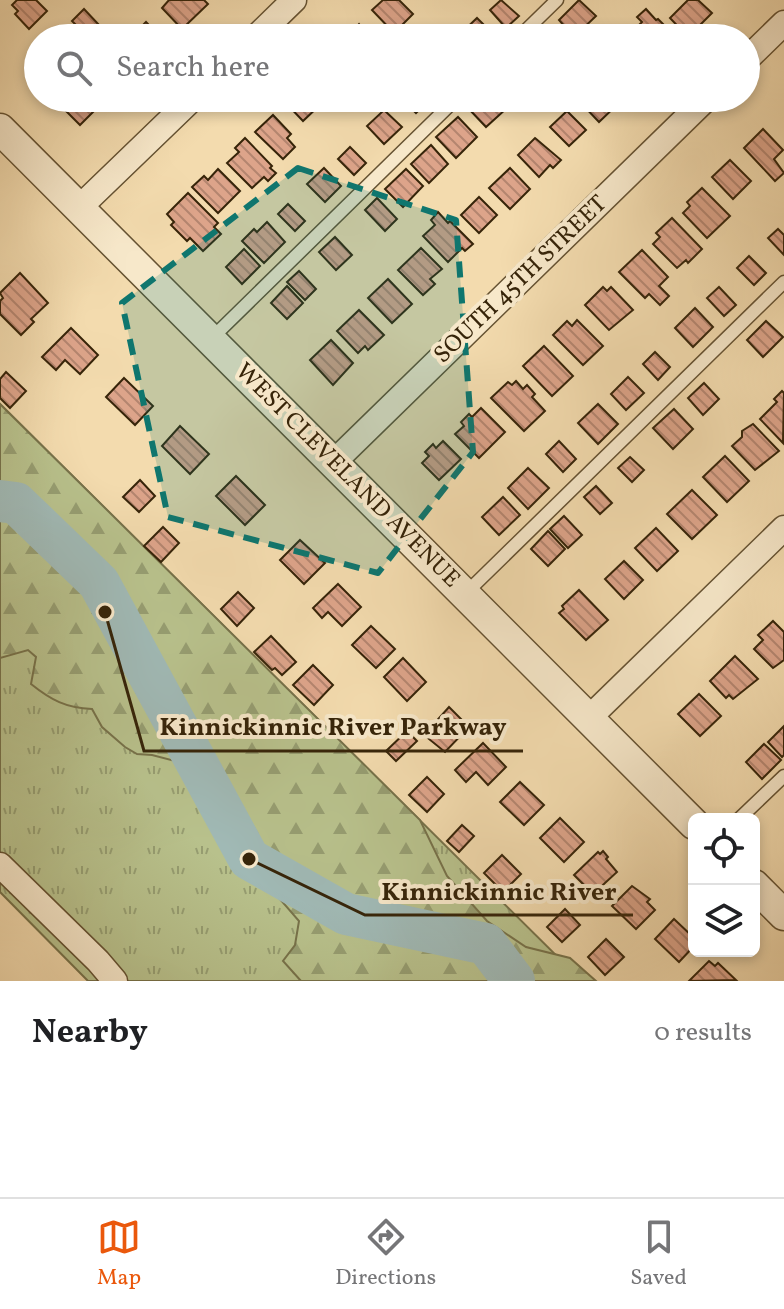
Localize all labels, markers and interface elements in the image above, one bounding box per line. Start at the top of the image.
search box [24,24,760,112]
icon: search [52,46,96,90]
text: Search here [116,47,270,89]
street label: SOUTH 45TH STREET [427,188,615,372]
street label: WEST CLEVELAND AVENUE [227,356,467,596]
callout: Kinnickinnic River Parkway [144,701,523,751]
text: Kinnickinnic River Parkway [159,710,507,746]
map controls [688,813,760,957]
button: locate [688,813,760,885]
callout: Kinnickinnic River [365,865,633,915]
text: Kinnickinnic River [381,875,617,911]
button: layers [688,885,760,957]
text: Nearby [32,1010,148,1057]
text: 0 results [654,1015,752,1051]
tab: Map [97,1215,141,1294]
tab: Directions [335,1215,436,1294]
tab: Saved [630,1215,687,1294]

